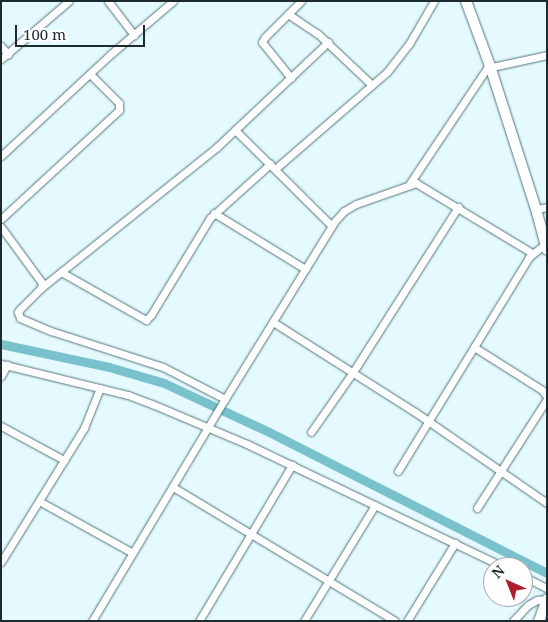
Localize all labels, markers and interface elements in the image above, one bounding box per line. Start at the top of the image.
scale bar [18,15,148,47]
text: 100 m [23,24,66,44]
north arrow [483,557,533,607]
text: N [487,561,508,582]

